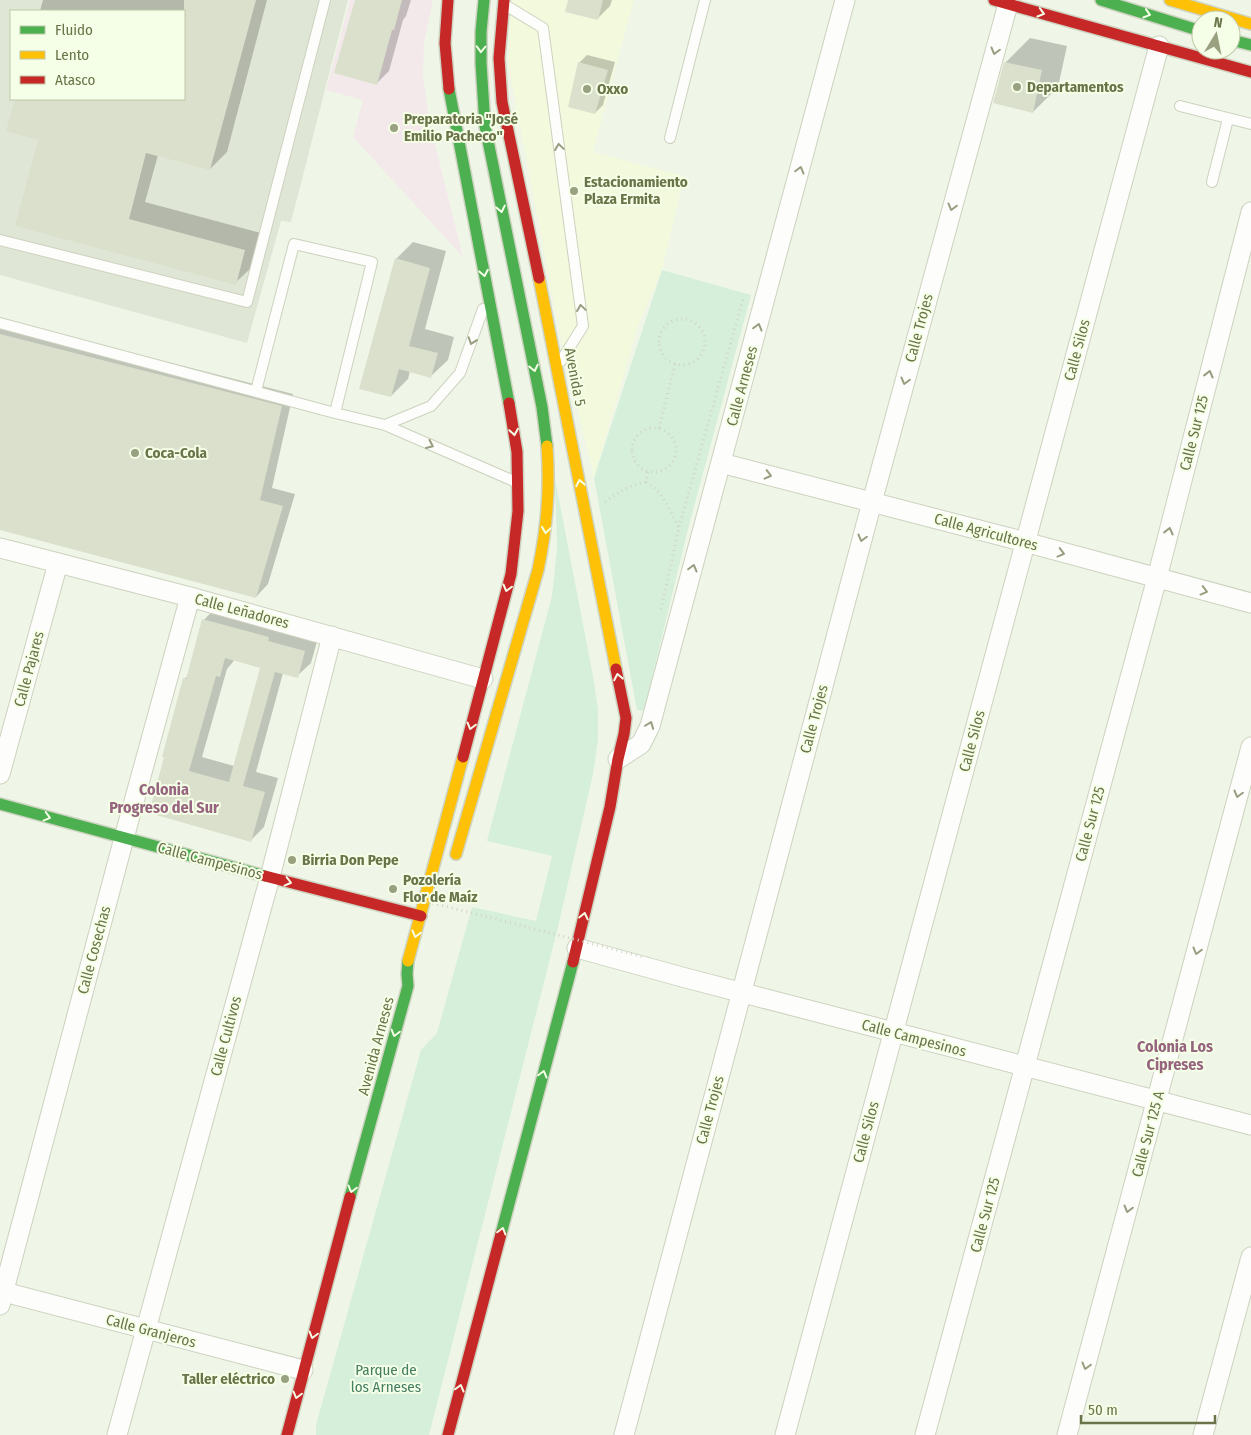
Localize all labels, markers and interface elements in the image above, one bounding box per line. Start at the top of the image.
one-way arrow [1037,7,1046,18]
one-way arrow [1142,9,1151,19]
legend [10,10,185,100]
north arrow [1191,10,1241,60]
text: N [1213,14,1224,32]
text: Fluido [55,21,93,39]
one-way arrow [476,45,487,53]
text: Lento [55,46,89,64]
one-way arrow [990,46,1001,55]
text: Atasco [55,71,95,89]
place label: Departamentos [1027,78,1124,96]
place label: Oxxo [597,80,628,98]
marker: Departamentos [1011,81,1023,93]
marker: Oxxo [581,83,593,95]
place label: Preparatoria "José Emilio Pacheco" [404,110,519,145]
marker: Preparatoria "José Emilio Pacheco" [388,122,400,134]
one-way arrow [555,142,565,151]
one-way arrow [794,166,804,174]
place label: Estacionamiento Plaza Ermita [584,173,688,208]
marker: Estacionamiento Plaza Ermita [568,185,580,197]
one-way arrow [947,203,958,212]
one-way arrow [495,205,506,214]
one-way arrow [478,268,488,277]
street label: Calle Trojes [901,292,937,364]
one-way arrow [576,303,587,311]
street label: Calle Silos [1060,317,1094,383]
one-way arrow [752,323,762,331]
one-way arrow [468,337,478,345]
street label: Calle Arneses [723,344,761,428]
street label: Avenida 5 [560,346,590,408]
one-way arrow [528,364,539,373]
one-way arrow [1204,370,1214,378]
one-way arrow [900,376,910,385]
street label: Calle Sur 125 [1176,393,1212,472]
one-way arrow [509,428,519,437]
one-way arrow [425,438,434,449]
place label: Coca-Cola [145,444,208,462]
marker: Coca-Cola [129,447,141,459]
one-way arrow [764,469,773,480]
one-way arrow [575,479,586,488]
street label: Calle Agricultores [932,509,1040,555]
one-way arrow [541,526,552,534]
one-way arrow [1163,527,1174,536]
one-way arrow [857,533,868,542]
one-way arrow [1056,547,1064,557]
one-way arrow [687,564,697,572]
one-way arrow [502,583,513,592]
one-way arrow [1199,585,1208,596]
street label: Calle Leñadores [193,590,291,632]
street label: Calle Pajares [10,629,48,709]
one-way arrow [613,673,623,682]
street label: Calle Trojes [796,683,832,755]
street label: Calle Silos [955,708,989,774]
one-way arrow [644,721,654,729]
one-way arrow [466,722,477,731]
district label: Colonia Progreso del Sur [109,780,219,817]
street label: Calle Sur 125 [1071,784,1109,863]
one-way arrow [1234,789,1244,798]
one-way arrow [42,811,51,821]
street label: Calle Campesinos [156,838,264,884]
place label: Birria Don Pepe [302,851,399,869]
marker: Birria Don Pepe [286,854,298,866]
place label: Pozolería Flor de Maíz [403,871,478,906]
one-way arrow [284,876,293,887]
marker: Pozolería Flor de Maíz [387,883,399,895]
street label: Calle Cosechas [74,904,114,996]
one-way arrow [578,912,589,921]
one-way arrow [411,930,422,939]
one-way arrow [1192,946,1202,955]
street label: Calle Cultivos [207,994,245,1078]
street label: Avenida Arneses [354,995,398,1097]
street label: Calle Campesinos [860,1015,968,1061]
one-way arrow [390,1028,401,1037]
district label: Colonia Los Cipreses [1137,1037,1213,1074]
one-way arrow [538,1070,548,1078]
street label: Calle Trojes [692,1074,728,1146]
street label: Calle Sur 125 A [1128,1089,1168,1179]
street label: Calle Silos [849,1099,883,1165]
street label: Calle Sur 125 [966,1175,1004,1254]
one-way arrow [348,1185,358,1193]
one-way arrow [1123,1205,1133,1213]
one-way arrow [496,1227,506,1235]
street label: Calle Granjeros [104,1310,198,1352]
one-way arrow [308,1330,319,1339]
park label: Parque de los Arneses [351,1361,421,1396]
one-way arrow [1081,1362,1091,1370]
place label: Taller eléctrico [182,1370,275,1388]
marker: Taller eléctrico [279,1373,291,1385]
one-way arrow [454,1383,465,1392]
one-way arrow [292,1391,303,1400]
scale bar [1081,1392,1215,1424]
text: 50 m [1088,1401,1118,1419]

